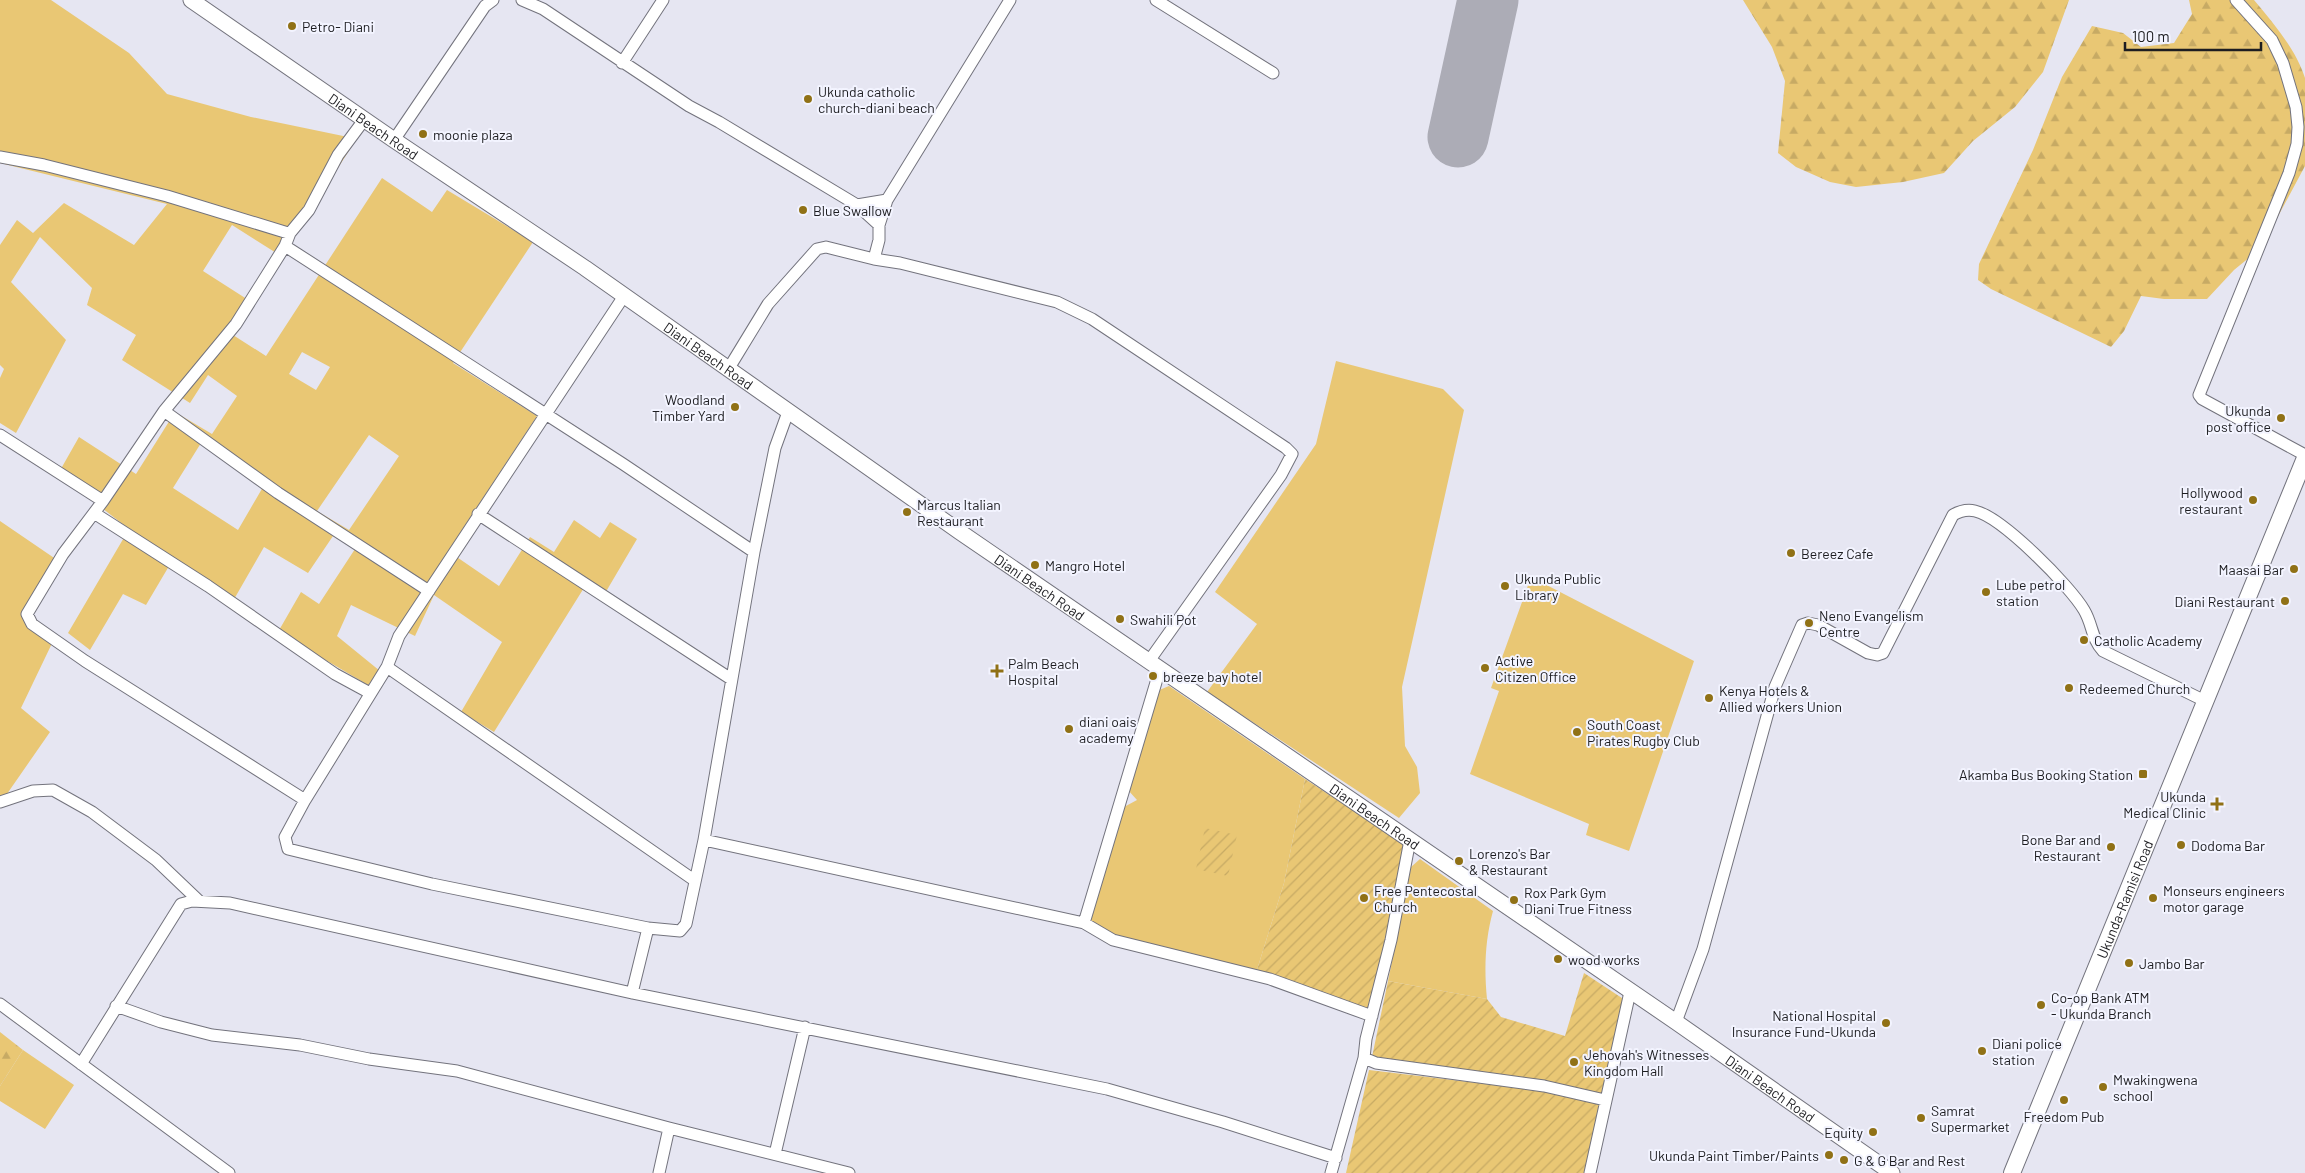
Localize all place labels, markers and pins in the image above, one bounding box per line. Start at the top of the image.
place label: Petro- Diani [302,18,374,35]
marker: Petro- Diani [286,20,298,32]
place label: Ukunda catholic church-diani beach [818,83,935,116]
marker: Ukunda catholic church-diani beach [802,93,814,105]
place label: moonie plaza [433,126,513,143]
marker: moonie plaza [417,128,429,140]
place label: Blue Swallow [813,202,892,219]
marker: Blue Swallow [797,204,809,216]
place label: Woodland Timber Yard [652,391,725,424]
marker: Woodland Timber Yard [729,401,741,413]
place label: Ukunda post office [2206,402,2271,435]
marker: Ukunda post office [2275,412,2287,424]
place label: Hollywood restaurant [2179,484,2243,517]
marker: Hollywood restaurant [2247,494,2259,506]
place label: Marcus Italian Restaurant [917,496,1001,529]
marker: Marcus Italian Restaurant [901,506,913,518]
place label: Bereez Cafe [1801,545,1874,562]
marker: Bereez Cafe [1785,547,1797,559]
place label: Mangro Hotel [1045,557,1125,574]
marker: Mangro Hotel [1029,559,1041,571]
place label: Maasai Bar [2218,561,2284,578]
marker: Maasai Bar [2288,563,2300,575]
place label: Ukunda Public Library [1515,570,1601,603]
place label: Lube petrol station [1996,576,2065,609]
marker: Ukunda Public Library [1499,580,1511,592]
marker: Lube petrol station [1980,586,1992,598]
place label: Diani Restaurant [2175,593,2275,610]
marker: Diani Restaurant [2279,595,2291,607]
place label: Neno Evangelism Centre [1819,607,1924,640]
place label: Swahili Pot [1130,611,1197,628]
marker: Swahili Pot [1114,613,1126,625]
marker: Neno Evangelism Centre [1803,617,1815,629]
place label: Catholic Academy [2094,632,2203,649]
marker: Catholic Academy [2078,634,2090,646]
place label: Active Citizen Office [1495,652,1576,685]
place label: Palm Beach Hospital [1008,655,1079,688]
marker: Active Citizen Office [1479,662,1491,674]
marker: Palm Beach Hospital [990,664,1004,678]
place label: breeze bay hotel [1163,668,1262,685]
marker: breeze bay hotel [1147,670,1159,682]
place label: Redeemed Church [2079,680,2190,697]
place label: Kenya Hotels & Allied workers Union [1719,682,1842,715]
marker: Redeemed Church [2063,682,2075,694]
marker: Kenya Hotels & Allied workers Union [1703,692,1715,704]
place label: diani oais academy [1079,713,1137,746]
place label: South Coast Pirates Rugby Club [1587,716,1700,749]
marker: diani oais academy [1063,723,1075,735]
marker: South Coast Pirates Rugby Club [1571,726,1583,738]
place label: Akamba Bus Booking Station [1959,766,2133,783]
marker: Akamba Bus Booking Station [2137,768,2149,780]
place label: Ukunda Medical Clinic [2123,788,2206,821]
marker: Ukunda Medical Clinic [2210,797,2224,811]
place label: Bone Bar and Restaurant [2021,831,2101,864]
place label: Dodoma Bar [2191,837,2265,854]
marker: Dodoma Bar [2175,839,2187,851]
marker: Bone Bar and Restaurant [2105,841,2117,853]
place label: Lorenzo's Bar & Restaurant [1469,845,1550,878]
marker: Lorenzo's Bar & Restaurant [1453,855,1465,867]
place label: Free Pentecostal Church [1374,882,1477,915]
place label: Monseurs engineers motor garage [2163,882,2285,915]
place label: Rox Park Gym Diani True Fitness [1524,884,1632,917]
marker: Free Pentecostal Church [1358,892,1370,904]
marker: Monseurs engineers motor garage [2147,892,2159,904]
marker: Rox Park Gym Diani True Fitness [1508,894,1520,906]
place label: wood works [1568,951,1640,968]
marker: wood works [1552,953,1564,965]
place label: Jambo Bar [2139,955,2205,972]
marker: Jambo Bar [2123,957,2135,969]
place label: Co-op Bank ATM - Ukunda Branch [2051,989,2151,1022]
marker: Co-op Bank ATM - Ukunda Branch [2035,999,2047,1011]
place label: National Hospital Insurance Fund-Ukunda [1732,1007,1876,1040]
marker: National Hospital Insurance Fund-Ukunda [1880,1017,1892,1029]
place label: Diani police station [1992,1035,2062,1068]
marker: Diani police station [1976,1045,1988,1057]
place label: Jehovah's Witnesses Kingdom Hall [1584,1046,1709,1079]
marker: Jehovah's Witnesses Kingdom Hall [1568,1056,1580,1068]
place label: Mwakingwena school [2113,1071,2198,1104]
marker: Mwakingwena school [2097,1081,2109,1093]
marker: Freedom Pub [2058,1094,2070,1106]
place label: Samrat Supermarket [1931,1102,2010,1135]
place label: Freedom Pub [2024,1108,2104,1125]
marker: Samrat Supermarket [1915,1112,1927,1124]
place label: Equity [1824,1124,1864,1141]
marker: Equity [1867,1126,1879,1138]
place label: Ukunda Paint Timber/Paints [1649,1147,1819,1164]
marker: Ukunda Paint Timber/Paints [1823,1149,1835,1161]
place label: G & G Bar and Rest [1854,1152,1965,1169]
marker: G & G Bar and Rest [1838,1154,1850,1166]

